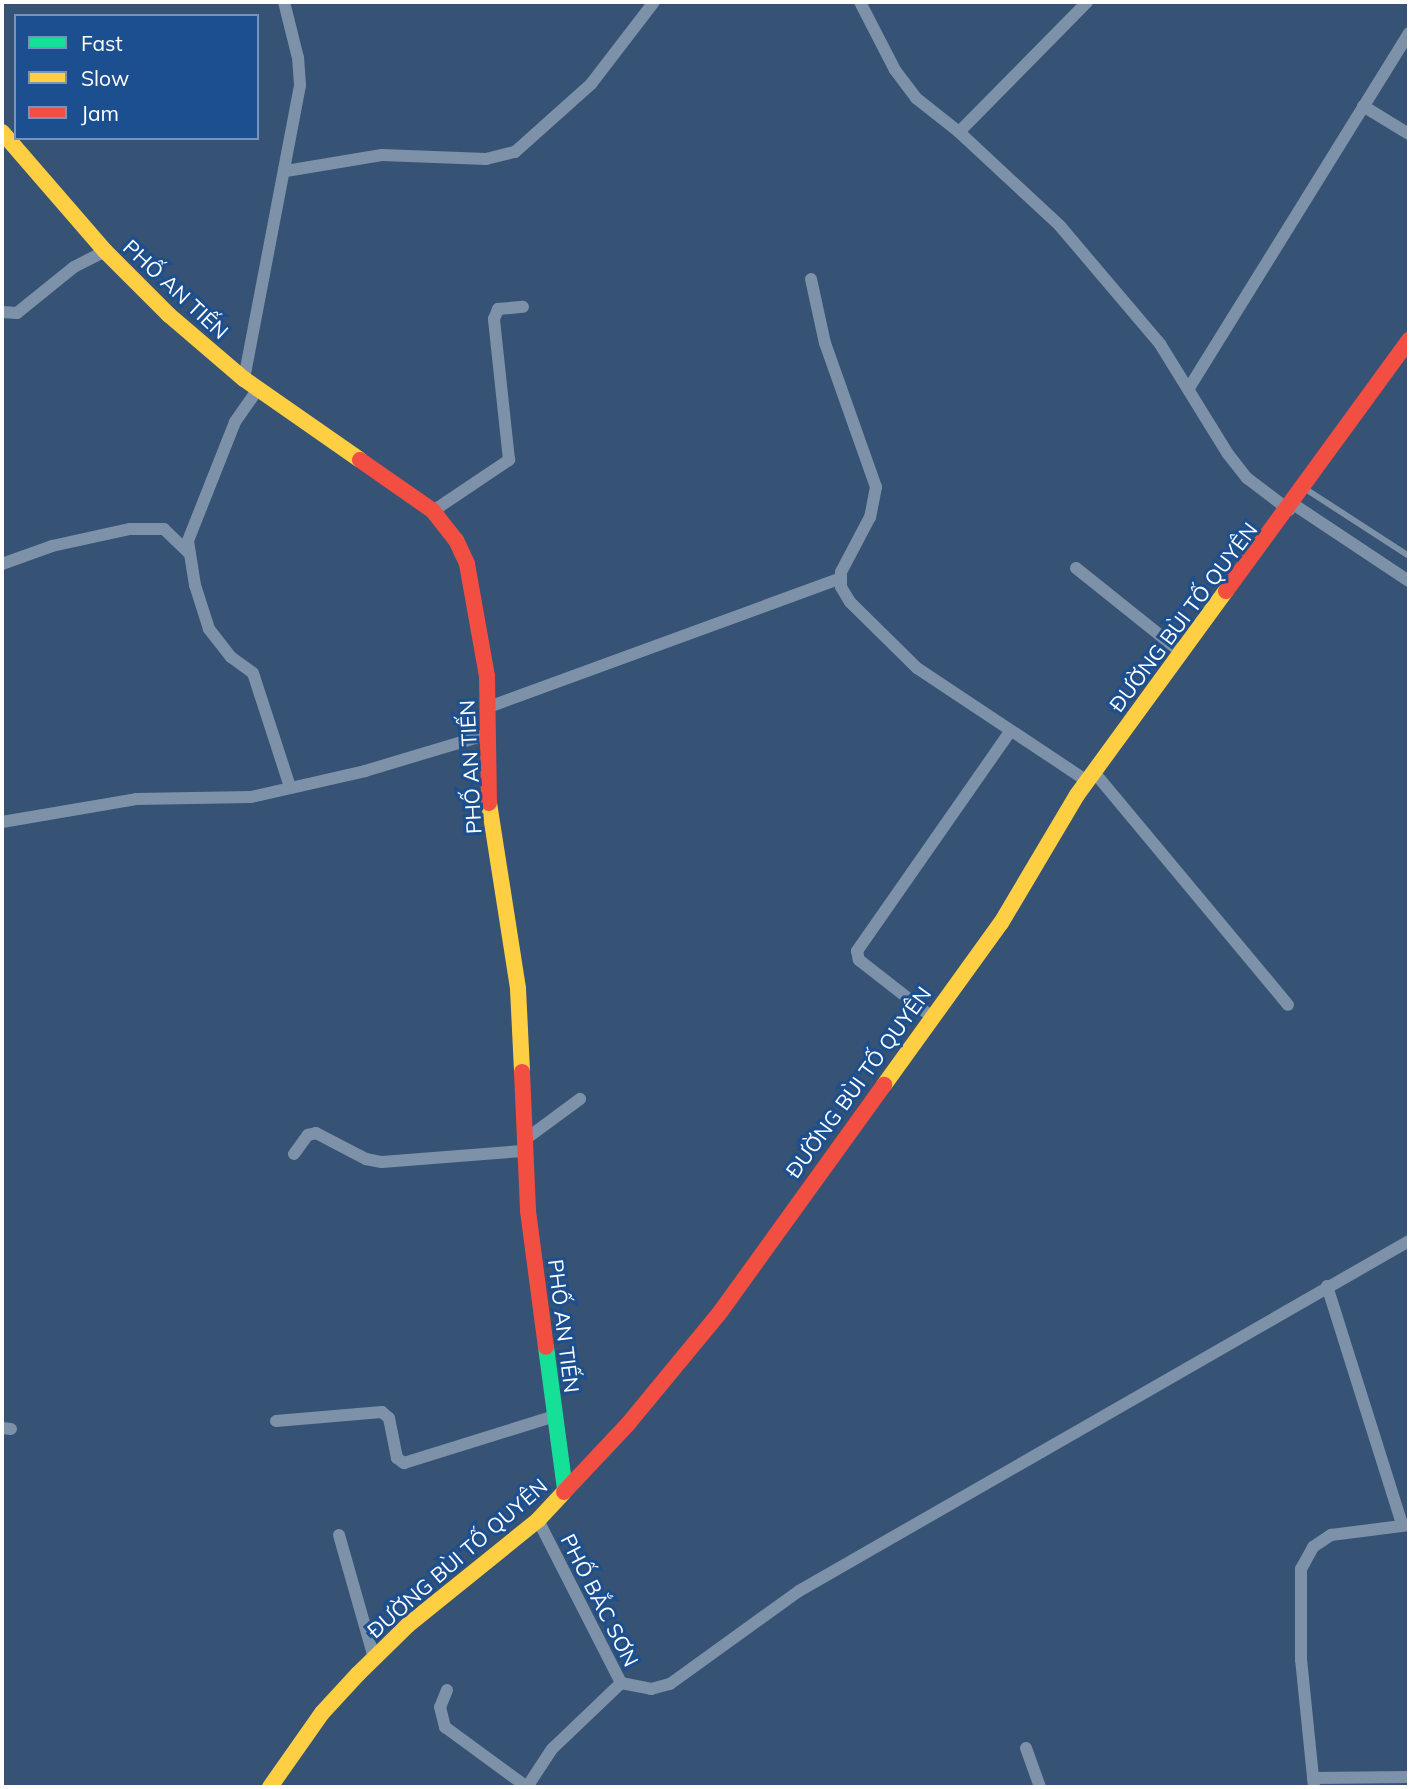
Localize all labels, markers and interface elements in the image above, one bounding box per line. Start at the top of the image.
legend [14,14,259,140]
text: Fast [81,30,123,56]
text: Slow [81,65,129,91]
text: Jam [81,100,119,126]
street label: PHỐ AN TIẾN [118,234,234,344]
street label: ĐƯỜNG BÙI TỐ QUYÊN [1104,517,1262,717]
street label: PHỐ AN TIẾN [454,699,486,835]
street label: ĐƯỜNG BÙI TỐ QUYÊN [780,981,936,1183]
street label: PHỐ AN TIẾN [543,1258,585,1394]
street label: ĐƯỜNG BÙI TỐ QUYÊN [362,1473,552,1643]
street label: PHỐ BẮC SƠN [556,1529,644,1671]

